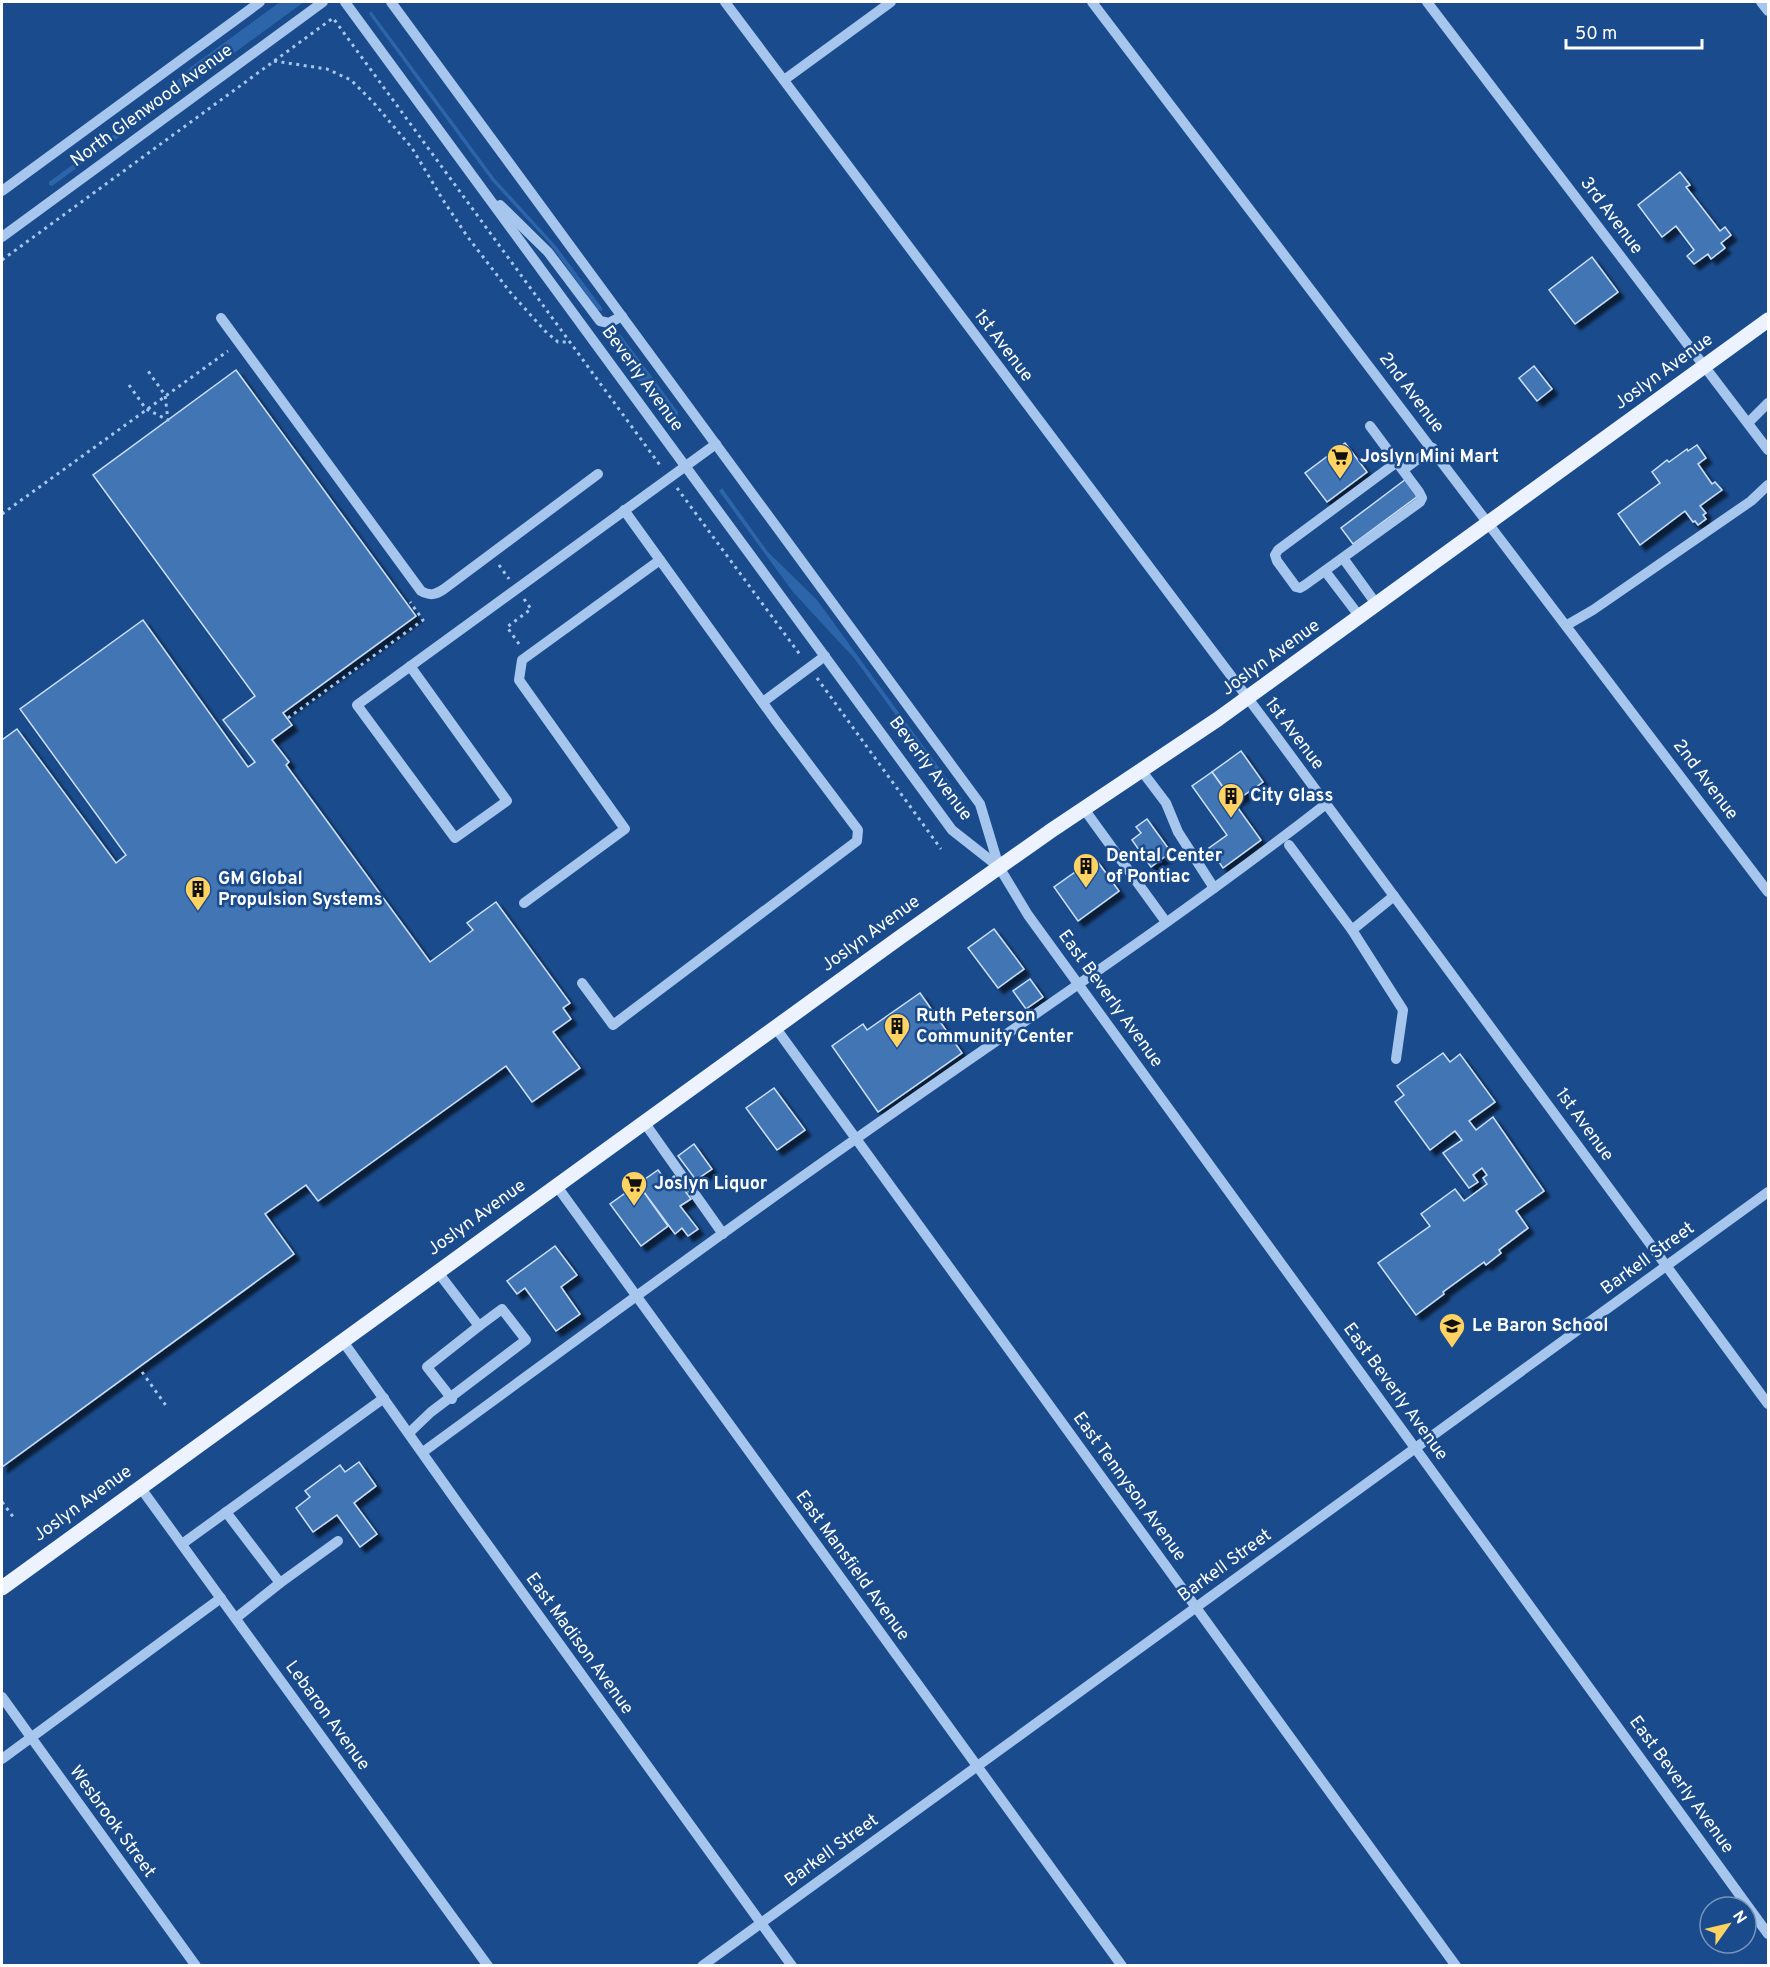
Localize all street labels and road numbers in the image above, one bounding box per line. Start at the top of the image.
street label: North Glenwood Avenue [66,39,238,173]
street label: 3rd Avenue [1574,173,1648,259]
street label: 1st Avenue [968,305,1038,387]
street label: Beverly Avenue [596,322,688,436]
street label: Joslyn Avenue [1610,328,1718,416]
street label: 2nd Avenue [1373,348,1449,438]
street label: Joslyn Avenue [1217,614,1325,702]
street label: 1st Avenue [1259,693,1329,775]
street label: Beverly Avenue [883,712,977,826]
street label: 2nd Avenue [1667,735,1743,825]
street label: Joslyn Avenue [817,890,925,978]
street label: East Beverly Avenue [1052,926,1168,1072]
street label: 1st Avenue [1550,1084,1618,1166]
street label: Joslyn Avenue [423,1174,531,1262]
street label: Barkell Street [1597,1217,1699,1301]
street label: East Beverly Avenue [1337,1319,1453,1465]
street label: East Tennyson Avenue [1067,1408,1191,1566]
street label: Joslyn Avenue [29,1460,137,1548]
street label: East Mansfield Avenue [790,1486,914,1646]
street label: Barkell Street [1174,1524,1276,1608]
street label: East Madison Avenue [520,1569,638,1719]
street label: Lebaron Avenue [279,1657,375,1775]
street label: East Beverly Avenue [1623,1712,1739,1858]
street label: Wesbrook Street [64,1761,160,1883]
street label: Barkell Street [781,1809,883,1893]

